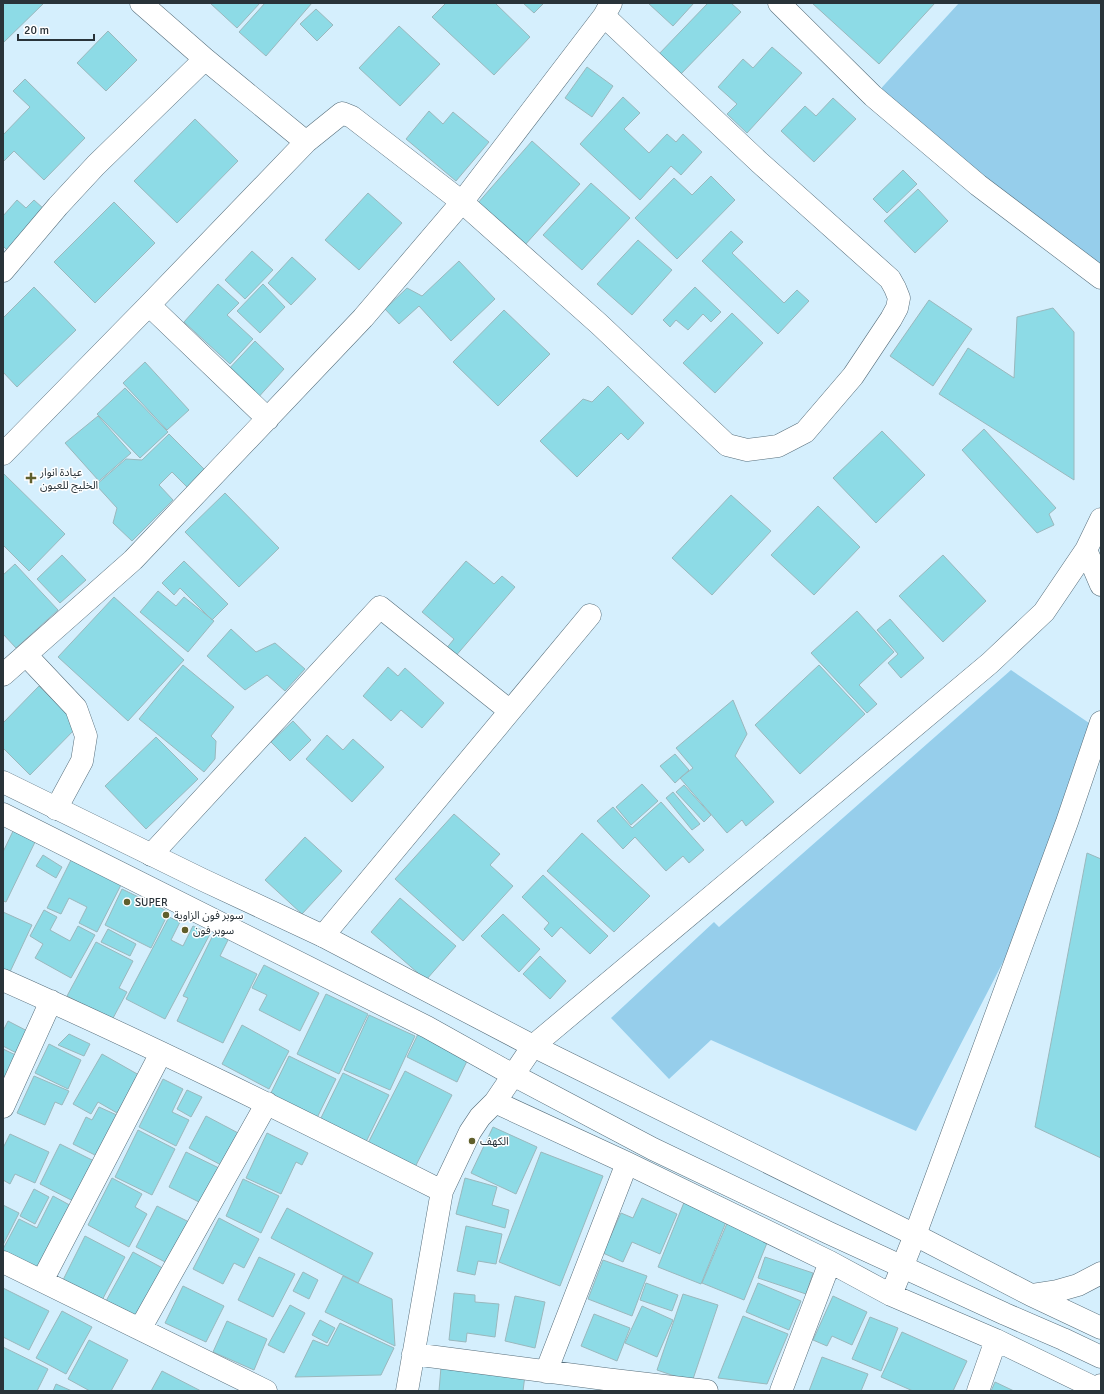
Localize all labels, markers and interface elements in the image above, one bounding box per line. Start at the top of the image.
scale bar [18,16,94,42]
text: 20 m [24,23,49,38]
place label: عيادة انوار الخليج للعيون [39,466,98,493]
marker: عيادة انوار الخليج للعيون [25,472,37,484]
place label: SUPER [135,896,168,909]
marker: SUPER [122,897,132,907]
place label: سوبر فون الزاوية [174,909,244,922]
marker: سوبر فون الزاوية [161,910,171,920]
place label: سوبر فون [193,924,235,937]
marker: سوبر فون [180,925,190,935]
place label: الكهف [480,1135,509,1148]
marker: الكهف [467,1136,477,1146]

